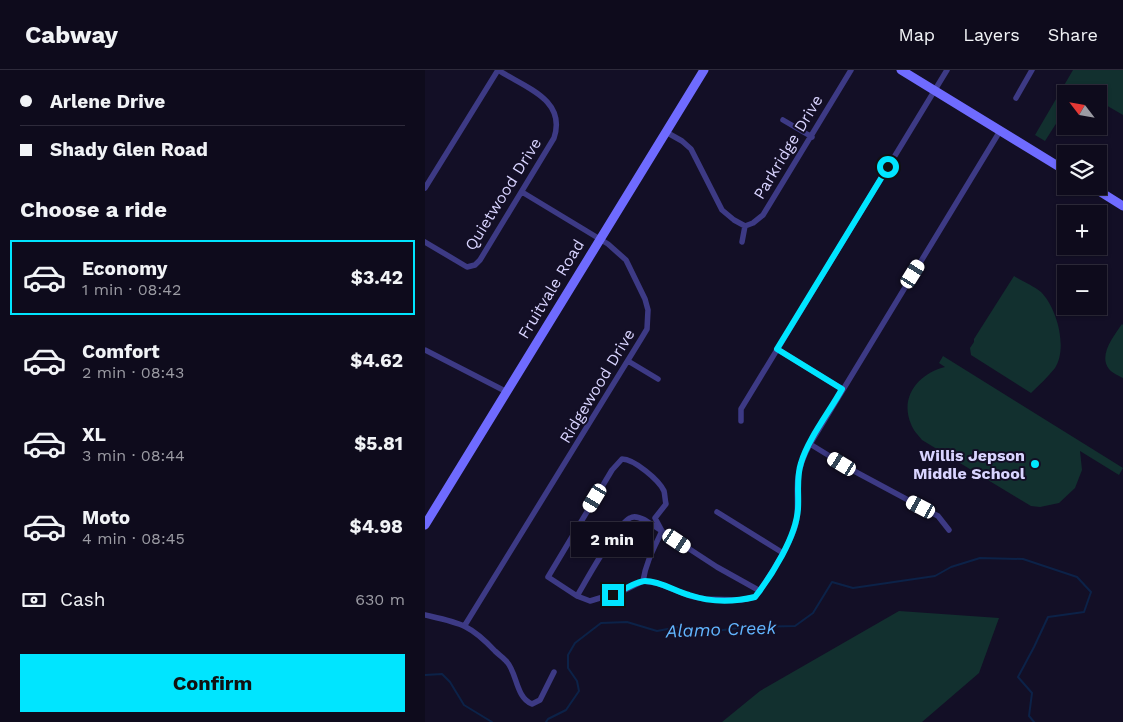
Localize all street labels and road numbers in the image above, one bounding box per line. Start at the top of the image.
street label: Parkridge Drive [749,91,827,203]
street label: Quietwood Drive [461,134,545,254]
street label: Fruitvale Road [514,236,588,342]
street label: Ridgewood Drive [555,325,639,447]

